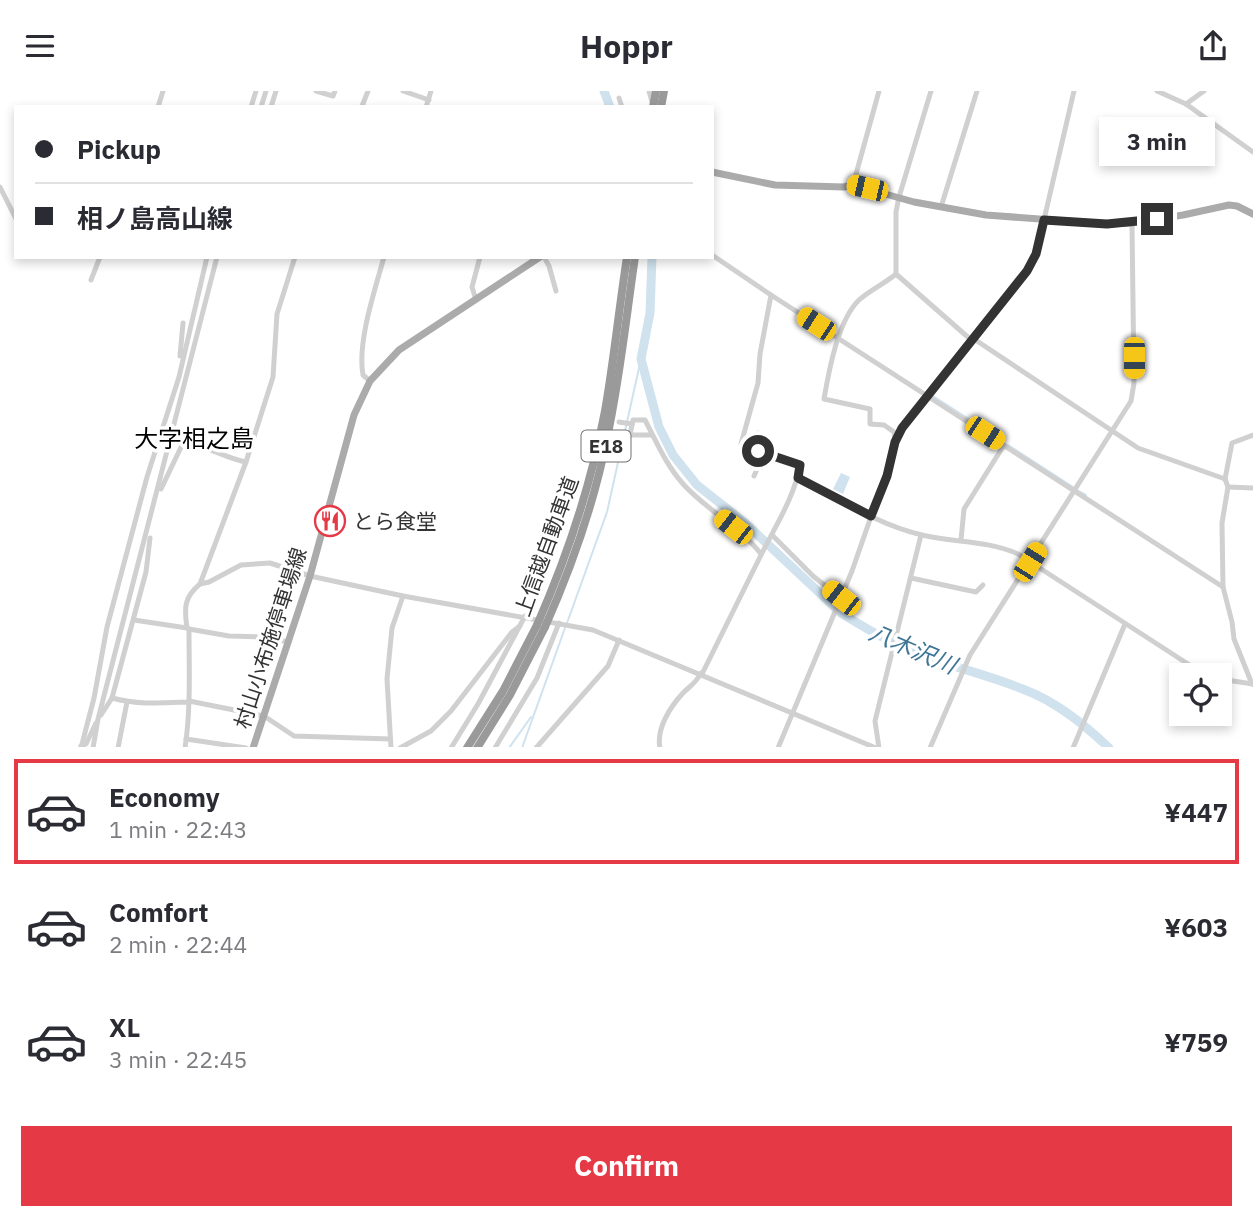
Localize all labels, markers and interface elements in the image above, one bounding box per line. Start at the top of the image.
text: Hoppr [580,25,673,67]
icon: menu [21,27,59,65]
icon: share [1194,27,1232,65]
callout: 3 min [1099,117,1215,167]
text: 3 min [1127,126,1187,156]
text: Pickup [77,132,161,166]
car [845,173,890,203]
text: 相ノ島高山線 [77,201,233,235]
route end [1141,203,1173,235]
car [793,304,840,344]
car [1124,337,1145,379]
car [962,413,1009,453]
district label: 大字相之島 [134,422,254,454]
road number: E18 [582,431,630,461]
route start [742,435,774,467]
street label: 上信越自動車道 [508,472,584,620]
restaurant icon: とら食堂 [313,504,347,538]
car [710,506,757,548]
place label: とら食堂 [353,507,437,535]
car [1010,539,1051,585]
street label: 村山小布施停車場線 [227,544,313,732]
car [818,577,865,619]
water label: 八木沢川 [865,616,964,681]
map controls [1169,663,1232,726]
button: locate [1169,663,1232,726]
icon: car [25,780,88,843]
text: Economy [109,780,220,814]
text: ¥447 [1164,795,1228,829]
text: 1 min · 22:43 [109,814,247,844]
icon: car [25,895,88,958]
text: Comfort [109,895,208,929]
text: ¥603 [1164,910,1228,944]
text: 2 min · 22:44 [109,929,247,959]
icon: car [25,1010,88,1073]
text: XL [109,1010,140,1044]
text: ¥759 [1164,1025,1228,1059]
text: 3 min · 22:45 [109,1044,247,1074]
button: Confirm [21,1126,1232,1206]

